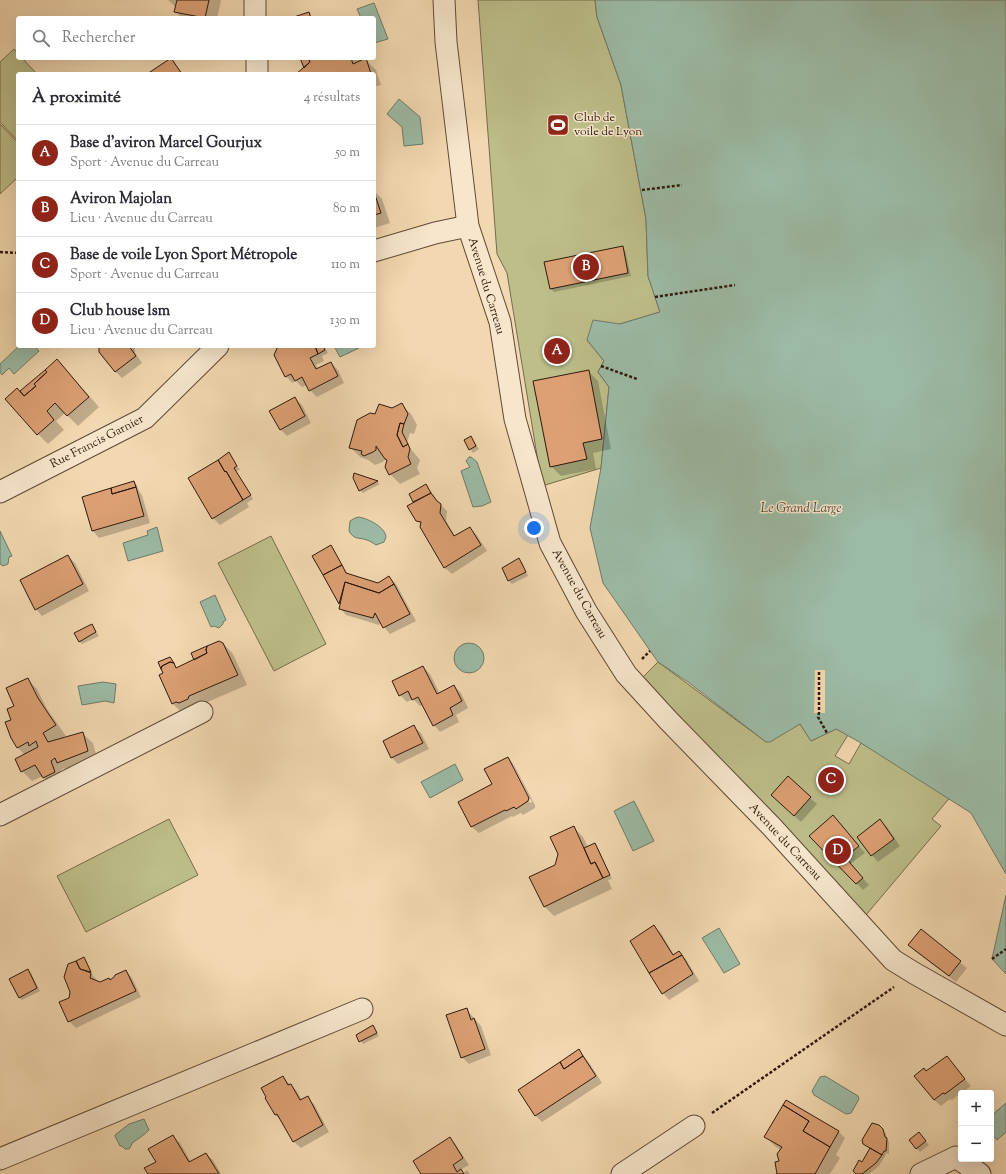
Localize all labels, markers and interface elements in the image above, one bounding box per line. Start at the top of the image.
search box [16,16,376,60]
icon: search [30,27,52,49]
text: Rechercher [62,28,135,49]
text: À proximité [32,86,121,110]
text: 4 résultats [304,89,360,107]
place label: Club de voile de Lyon [574,109,642,141]
sports icon: Club de voile de Lyon [545,112,571,138]
text: Base d'aviron Marcel Gourjux [70,133,262,154]
text: A [40,144,50,162]
text: 50 m [335,144,360,162]
text: Sport · Avenue du Carreau [70,154,219,172]
text: Aviron Majolan [70,189,172,210]
text: B [41,200,49,218]
text: 80 m [333,200,360,218]
text: Lieu · Avenue du Carreau [70,210,213,228]
street label: Avenue du Carreau [463,235,509,337]
text: Base de voile Lyon Sport Métropole [70,245,297,266]
pin: B [573,252,599,282]
text: C [40,256,50,274]
text: 110 m [331,256,360,274]
text: Sport · Avenue du Carreau [70,266,219,284]
text: Club house lsm [70,301,170,322]
text: D [40,312,50,330]
text: 130 m [330,312,360,330]
text: Lieu · Avenue du Carreau [70,322,213,340]
pin: A [544,336,570,366]
street label: Rue Francis Garnier [47,410,147,473]
water label: Le Grand Large [761,500,841,518]
your location [524,518,544,538]
street label: Avenue du Carreau [547,546,611,642]
pin: C [818,765,844,795]
street label: Avenue du Carreau [744,799,826,885]
pin: D [825,836,851,866]
map controls [958,1090,994,1162]
button: + [958,1090,994,1126]
button: − [958,1126,994,1162]

